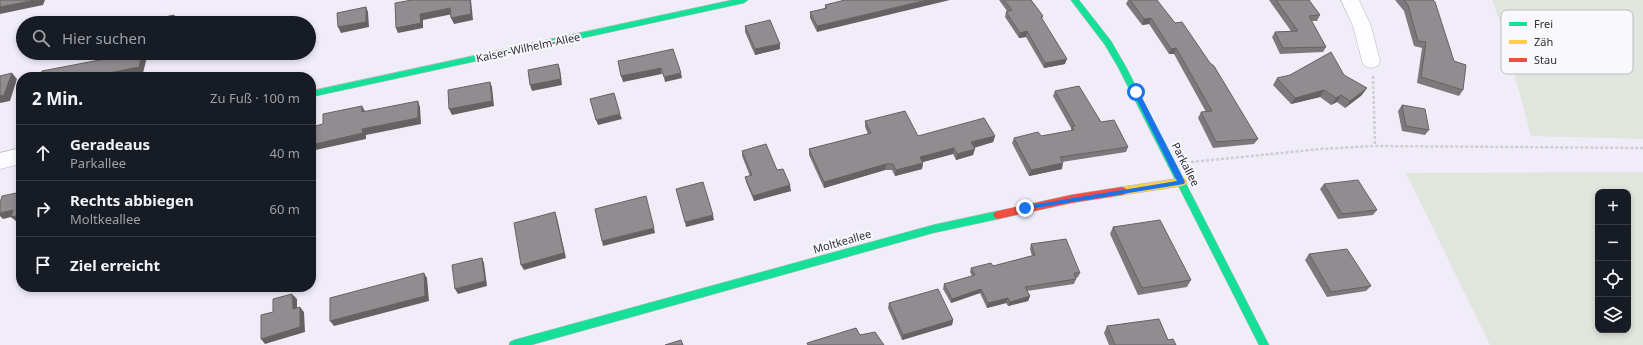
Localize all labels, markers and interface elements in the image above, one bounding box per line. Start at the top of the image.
legend [1501,10,1633,74]
search box [16,16,316,60]
text: Frei [1534,16,1553,31]
icon: search [30,27,52,49]
text: Hier suchen [62,28,146,48]
street label: Kaiser-Wilhelm-Allee [475,29,581,65]
text: Zäh [1534,34,1553,49]
text: Stau [1534,52,1557,67]
route start [1127,83,1145,101]
text: 2 Min. [32,87,83,110]
text: Zu Fuß · 100 m [210,89,300,107]
text: Geradeaus [70,134,150,154]
street label: Parkallee [1169,139,1203,189]
icon: ahead [32,142,54,164]
text: 40 m [270,144,300,162]
text: Parkallee [70,154,126,172]
map controls [1595,189,1631,333]
button: + [1595,189,1631,225]
text: Rechts abbiegen [70,190,194,210]
icon: right [32,198,54,220]
route end [1016,199,1034,217]
text: 60 m [270,200,300,218]
text: Moltkeallee [70,210,141,228]
button: − [1595,225,1631,261]
street label: Moltkeallee [811,226,873,256]
icon: arrive [32,254,54,276]
text: Ziel erreicht [70,255,160,275]
button: locate [1595,261,1631,297]
button: layers [1595,297,1631,333]

